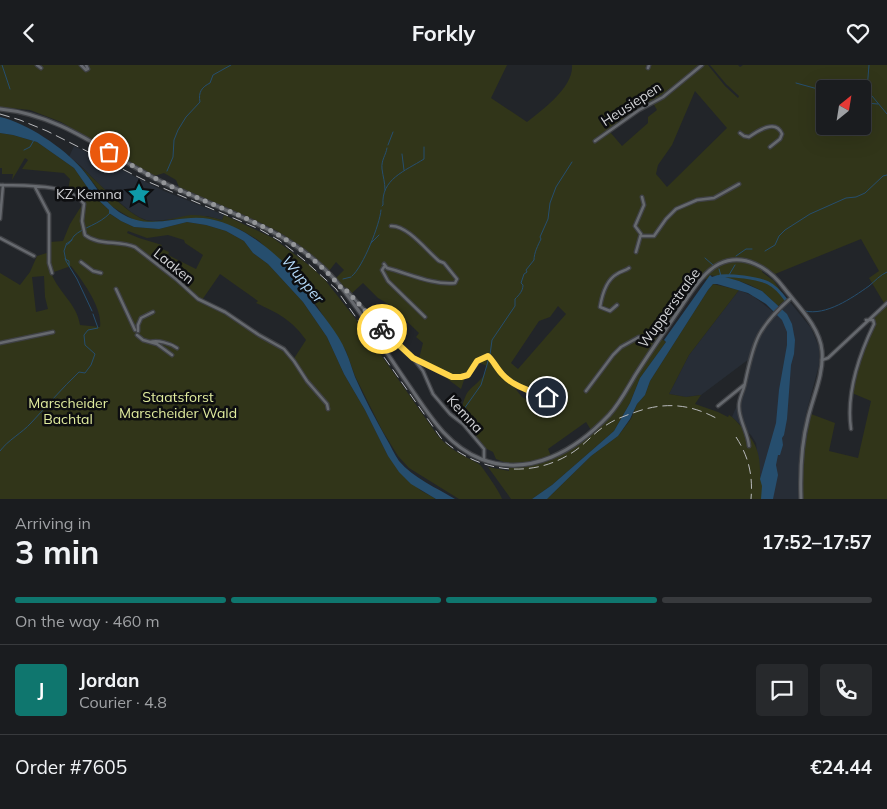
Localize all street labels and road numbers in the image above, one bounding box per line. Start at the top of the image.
street label: Heusiepen [597,78,665,130]
street label: Laaken [150,244,198,288]
street label: Wupperstraße [634,265,704,351]
street label: Kemna [443,391,487,437]

